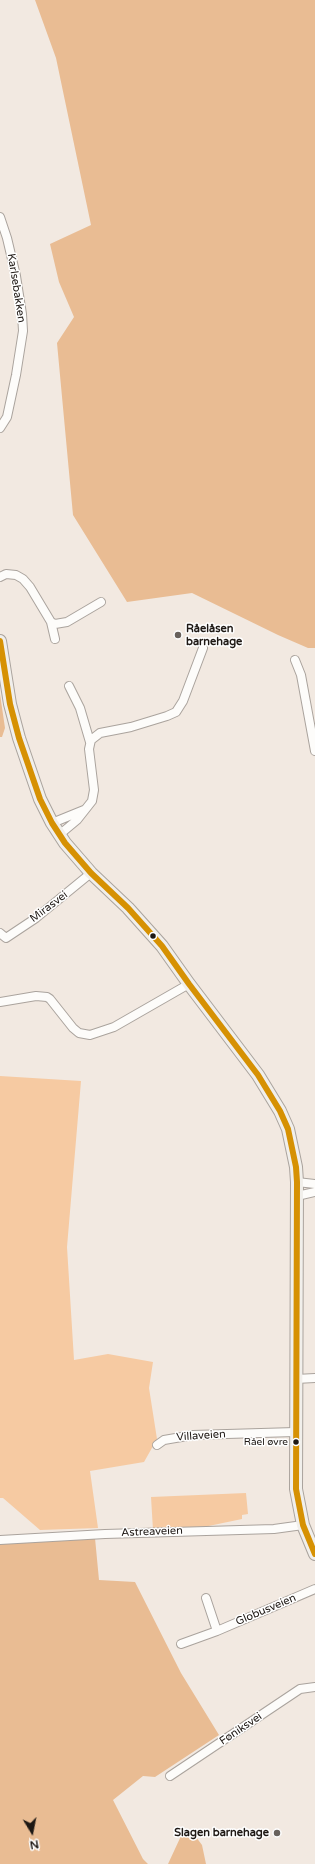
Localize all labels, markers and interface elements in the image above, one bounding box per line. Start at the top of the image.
street label: Karlsebakken [4,252,28,324]
place label: Råelåsen barnehage [186,622,242,648]
marker: Råelåsen barnehage [173,630,183,640]
street label: Mirasvei [28,889,70,925]
unlabelled marker [148,931,158,941]
street label: Villaveien [176,1428,226,1444]
place label: Råel øvre [244,1436,288,1448]
marker: Råel øvre [291,1437,301,1447]
street label: Astreaveien [121,1524,183,1540]
street label: Globusveien [234,1591,298,1629]
street label: Føniksvei [217,1710,265,1748]
north arrow [12,1812,52,1852]
place label: Slagen barnehage [174,1826,269,1840]
marker: Slagen barnehage [272,1828,282,1838]
text: N [29,1837,40,1851]

